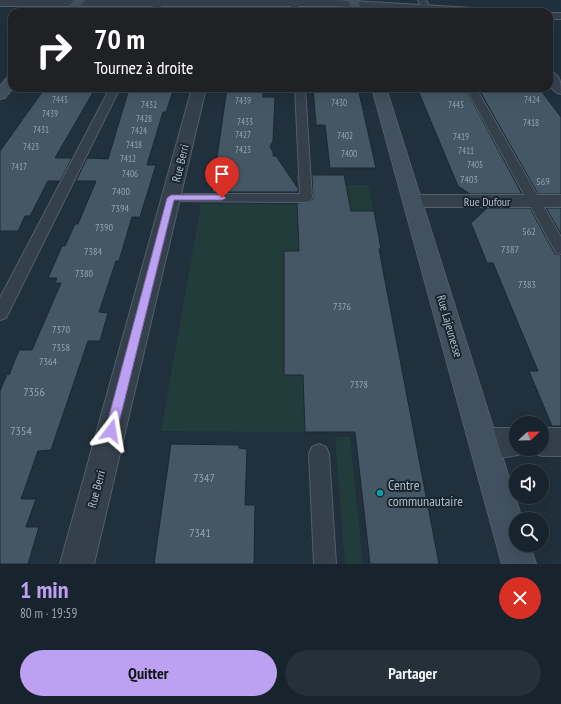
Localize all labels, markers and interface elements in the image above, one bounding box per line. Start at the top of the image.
text: 70 m [94,20,145,57]
icon: right [28,24,80,76]
text: Tournez à droite [94,56,193,79]
house number: 7445 [52,94,68,105]
house number: 7424 [524,94,540,105]
house number: 7439 [235,95,251,106]
house number: 7430 [331,97,347,108]
house number: 7432 [141,99,157,110]
house number: 7445 [448,99,464,110]
house number: 7439 [42,108,58,119]
house number: 7428 [136,113,152,124]
house number: 7433 [237,116,253,127]
house number: 7418 [523,117,539,128]
house number: 7431 [33,124,49,135]
house number: 7424 [131,125,147,136]
house number: 7427 [235,129,251,140]
house number: 7402 [337,130,353,141]
house number: 7419 [453,131,469,142]
house number: 7418 [126,139,142,150]
house number: 7423 [23,141,39,152]
street label: Rue Berri [168,143,192,183]
house number: 7423 [235,144,251,155]
house number: 7411 [458,145,474,156]
house number: 7400 [341,148,357,159]
house number: 7412 [120,153,136,164]
pin [205,157,239,198]
house number: 7405 [467,159,483,170]
house number: 7417 [11,161,27,172]
icon: arrive [211,163,233,185]
house number: 7406 [122,168,138,179]
house number: 7403 [460,173,478,186]
house number: 569 [536,175,550,188]
house number: 7400 [112,185,131,198]
street label: Rue Dufour [464,194,511,209]
house number: 7394 [111,202,130,215]
house number: 7390 [95,221,114,234]
house number: 562 [522,225,536,238]
house number: 7387 [501,243,519,256]
house number: 7384 [84,245,103,258]
house number: 7380 [75,267,94,280]
house number: 7383 [518,278,536,291]
street label: Rue Lajeunesse [434,293,466,359]
house number: 7376 [333,300,352,313]
house number: 7370 [52,323,71,336]
house number: 7358 [52,341,70,354]
house number: 7364 [39,355,58,368]
house number: 7378 [350,378,368,391]
house number: 7356 [23,384,45,399]
position arrow [90,410,132,452]
north arrow [509,416,549,456]
map controls [509,416,549,552]
house number: 7354 [10,423,32,438]
button: sound [509,464,549,504]
street label: Rue Berri [84,469,108,509]
house number: 7347 [193,470,215,485]
place label: Centre communautaire [388,476,463,510]
marker: Centre communautaire [375,488,385,498]
button: search [509,512,549,552]
house number: 7341 [189,525,211,540]
text: 1 min [20,574,68,605]
button: close [499,577,541,619]
text: 80 m · 19:59 [20,605,77,622]
button: Quitter [20,650,277,696]
button: Partager [285,650,541,696]

